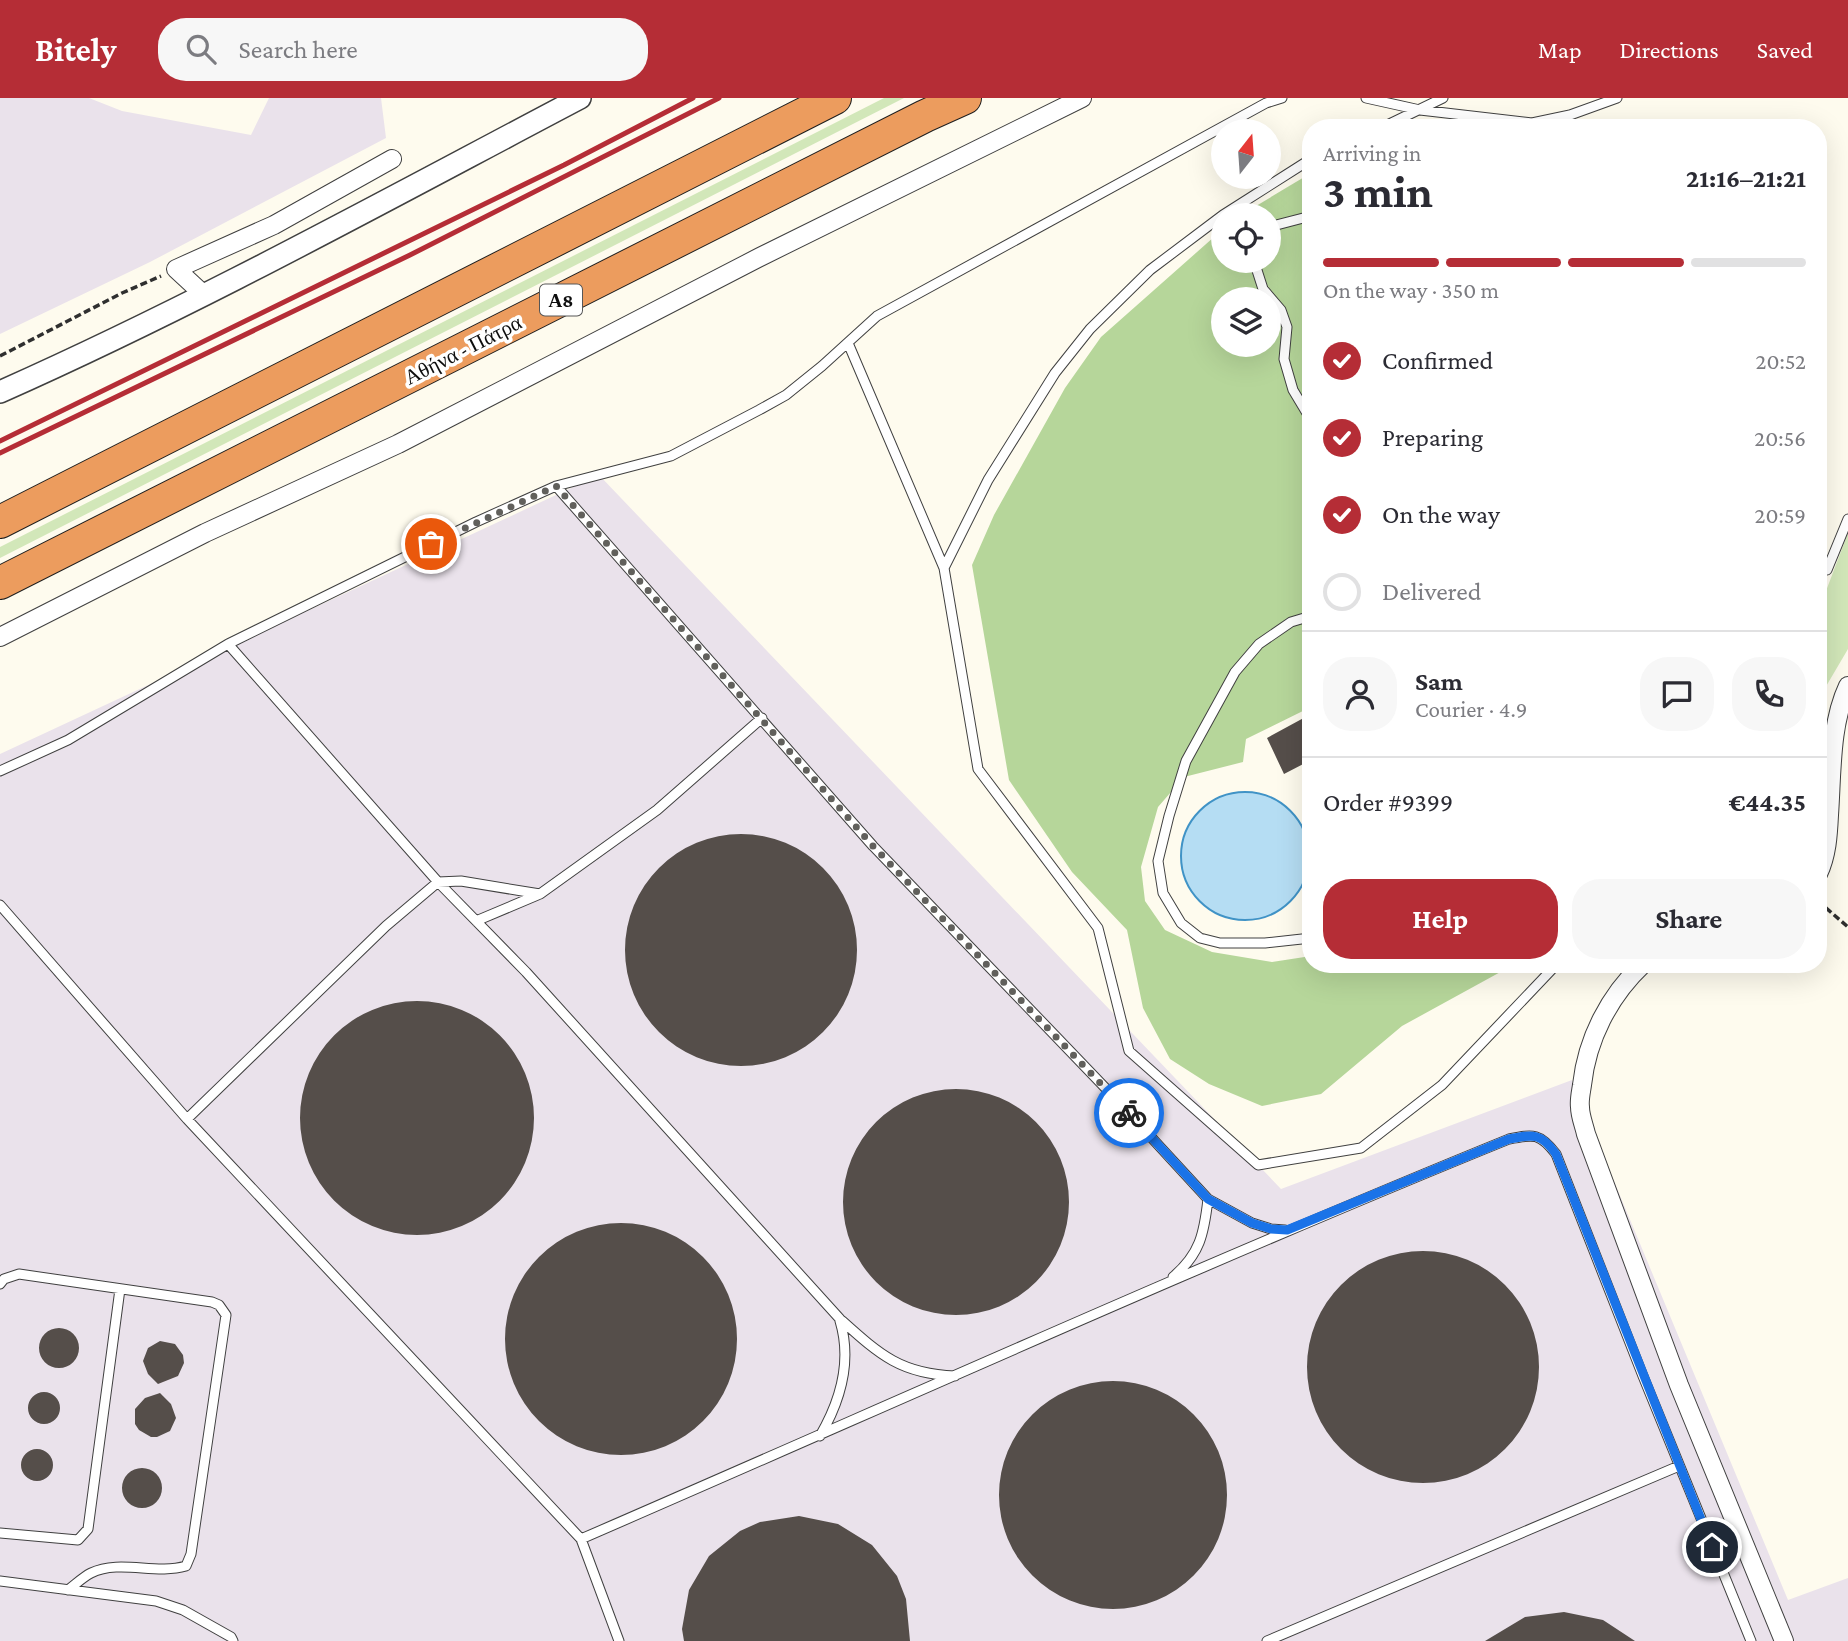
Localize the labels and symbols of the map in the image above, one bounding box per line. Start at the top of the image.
north arrow [1211,119,1281,189]
road number: Α8 [540,284,582,316]
street label: Αθήνα - Πάτρα [400,310,526,390]
pin [401,514,461,574]
courier [1094,1078,1164,1148]
pin [1682,1517,1742,1577]

